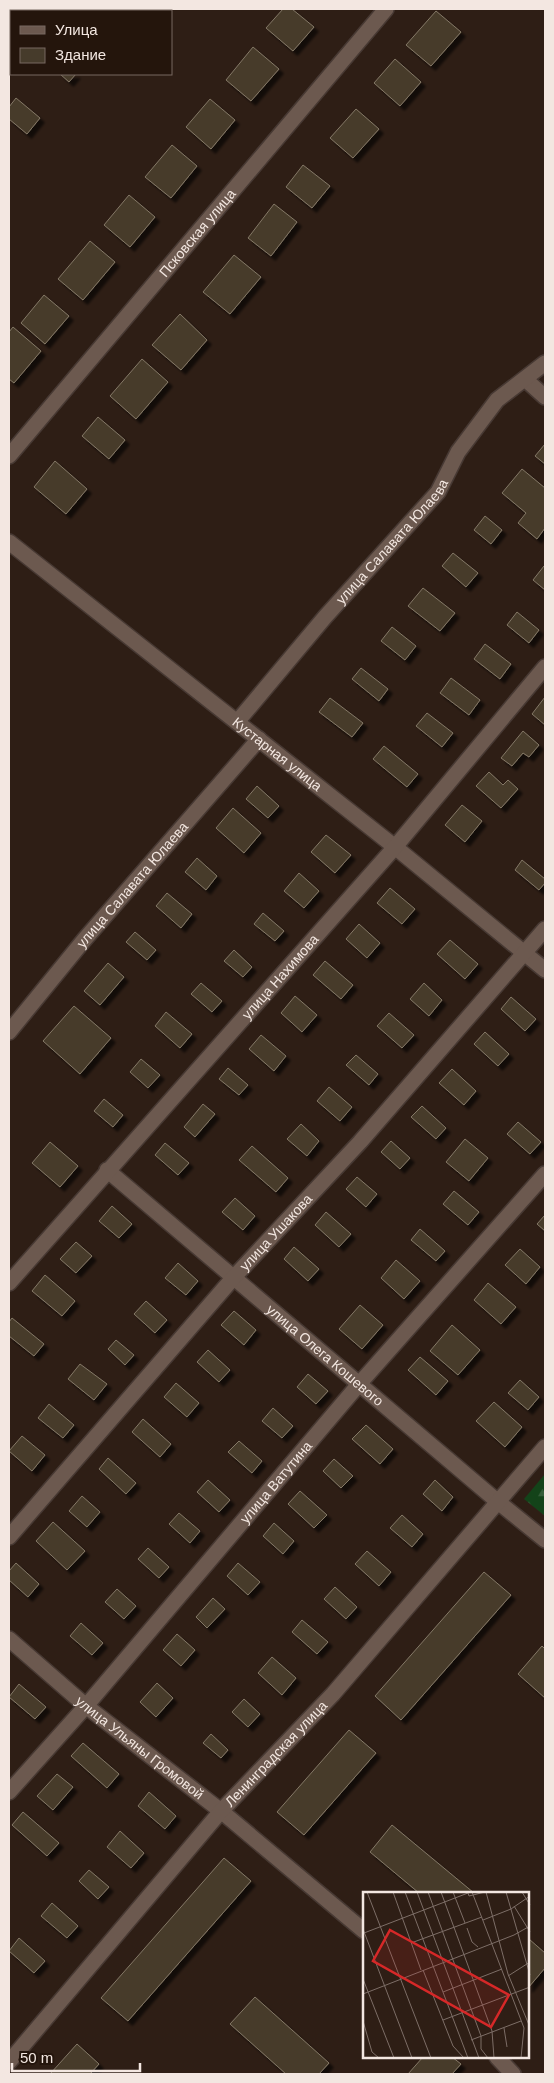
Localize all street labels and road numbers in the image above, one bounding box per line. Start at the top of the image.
street label: Псковская улица [156,186,239,280]
street label: улица Салавата Юлаева [333,476,451,607]
street label: Кустарная улица [229,714,325,794]
street label: улица Салавата Юлаева [73,818,191,951]
street label: улица Нахимова [238,931,322,1022]
street label: улица Ушакова [236,1191,315,1274]
street label: улица Олега Кошевого [263,1301,387,1409]
street label: улица Ватутина [237,1438,315,1526]
street label: улица Ульяны Громовой [72,1693,207,1802]
street label: Ленинградская улица [222,1697,330,1810]

